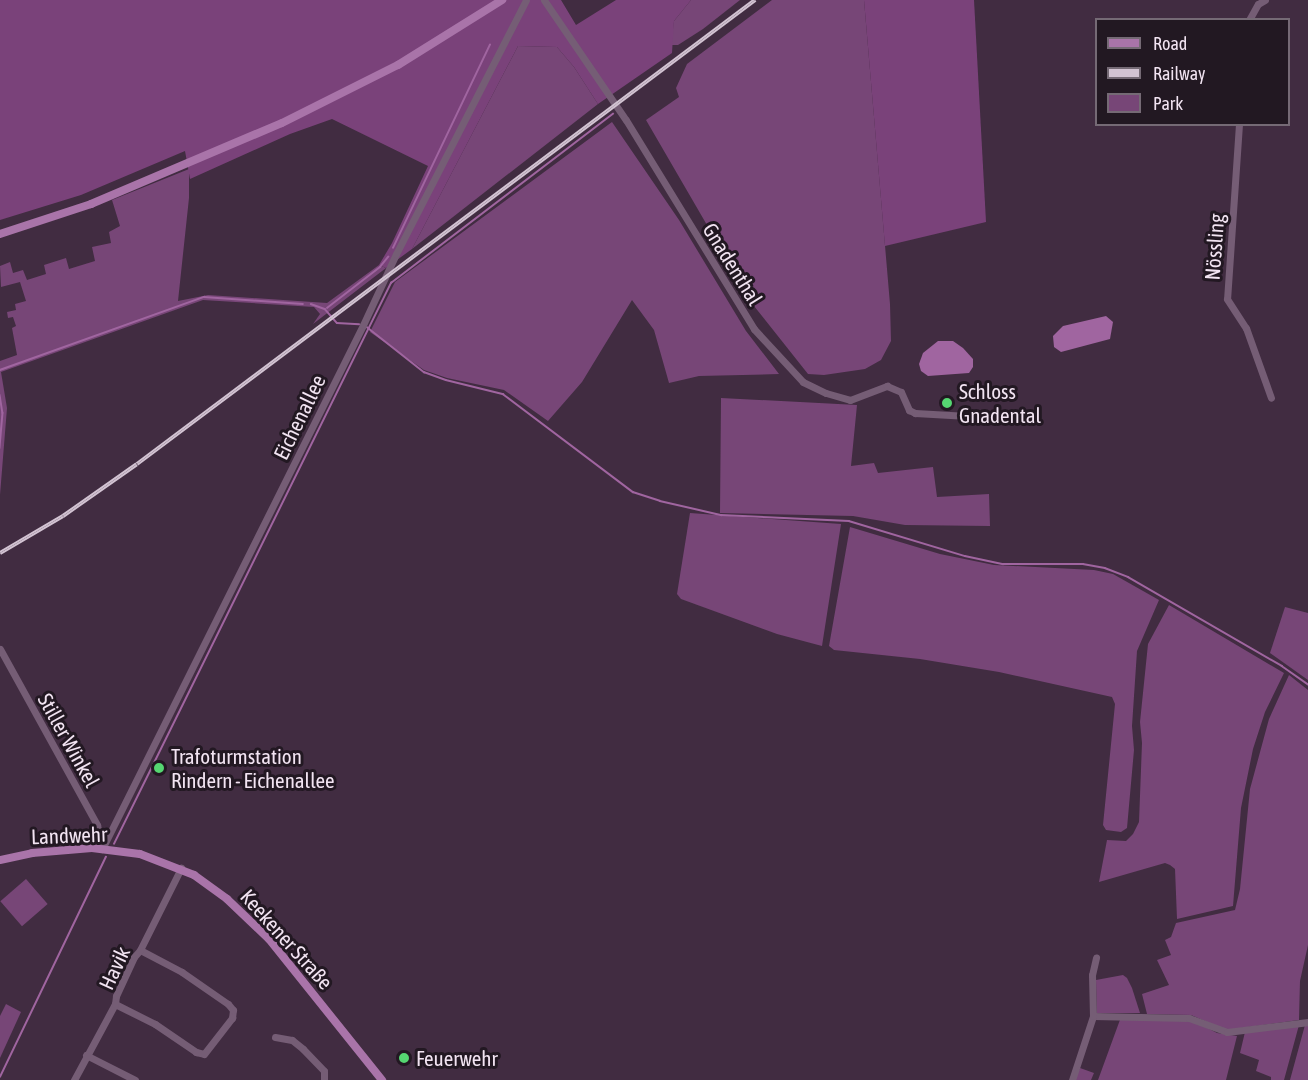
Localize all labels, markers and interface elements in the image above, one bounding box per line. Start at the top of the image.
legend [1095,18,1290,126]
text: Road [1153,33,1187,54]
text: Railway [1153,63,1205,84]
text: Park [1153,93,1183,114]
street label: Nössling [1199,213,1229,281]
street label: Gnadenthal [698,218,768,310]
street label: Eichenallee [268,371,330,463]
place label: Schloss Gnadental [959,378,1041,428]
marker: Schloss Gnadental [940,396,954,410]
street label: Stiller Winkel [33,689,105,791]
place label: Trafoturmstation Rindern - Eichenallee [171,743,334,793]
marker: Trafoturmstation Rindern - Eichenallee [152,761,166,775]
street label: Landwehr [30,821,108,849]
street label: Keekener Straße [236,884,338,994]
street label: Havik [93,942,135,994]
place label: Feuerwehr [416,1045,498,1071]
marker: Feuerwehr [397,1051,411,1065]

